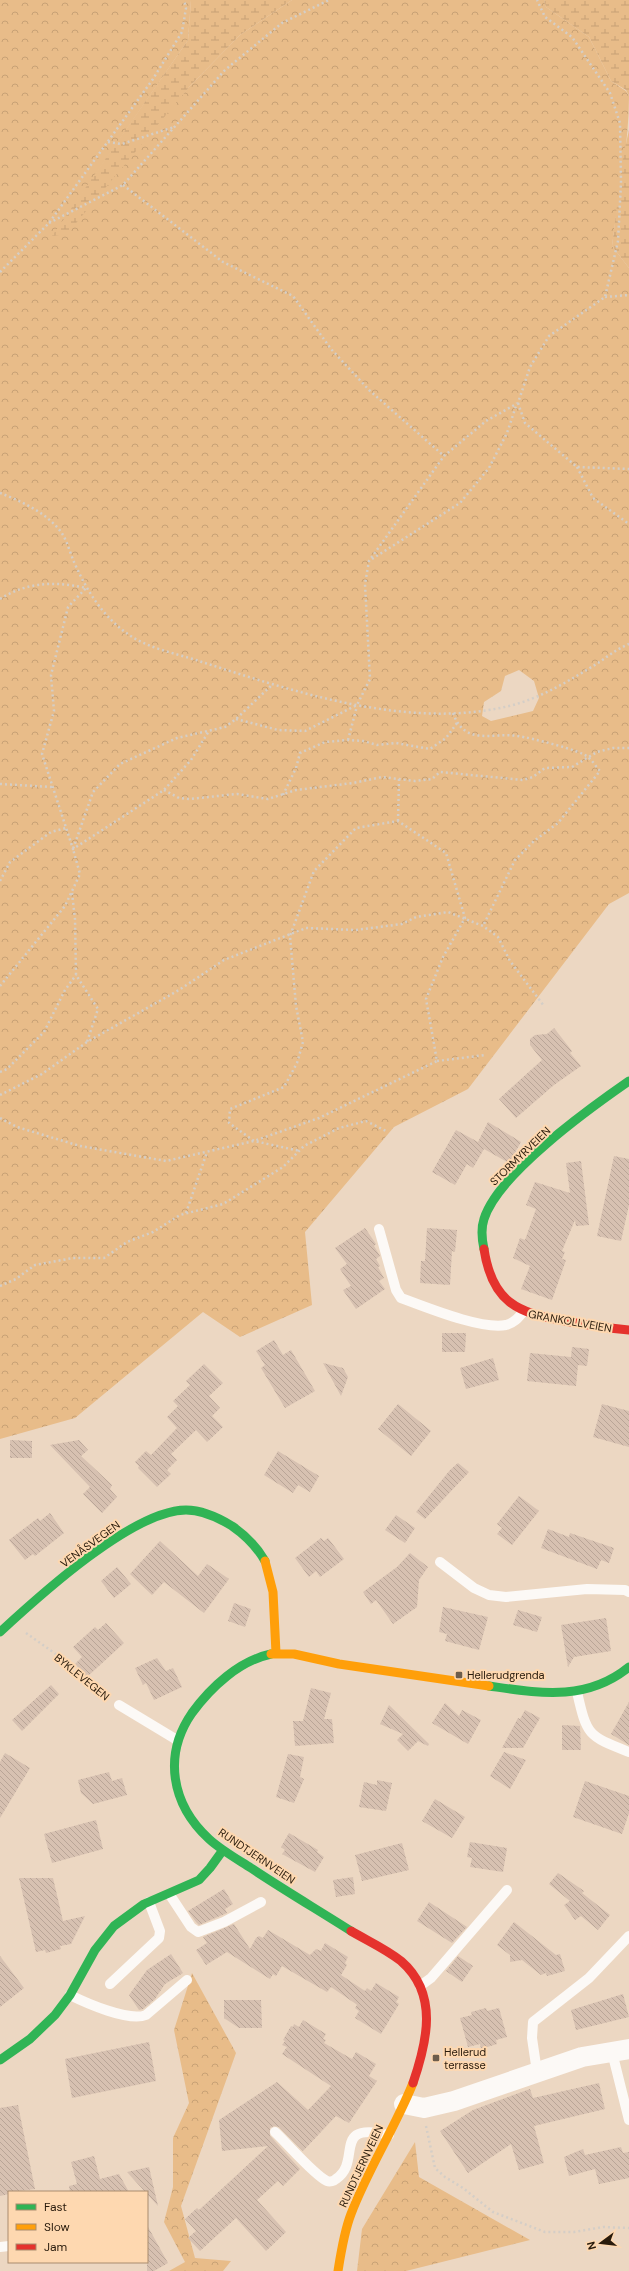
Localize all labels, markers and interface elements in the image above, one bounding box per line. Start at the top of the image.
street label: STORMYRVEIEN [487,1124,553,1188]
street label: GRANKOLLVEIEN [527,1307,613,1335]
street label: VENÅSVEGEN [57,1518,123,1570]
street label: BYKLEVEGEN [52,1651,112,1703]
place label: Hellerudgrenda [467,1668,545,1682]
marker: Hellerudgrenda [454,1670,464,1680]
street label: RUNDTJERNVEIEN [216,1825,298,1887]
place label: Hellerud terrasse [444,2045,486,2072]
marker: Hellerud terrasse [431,2053,441,2063]
street label: RUNDTJERNVEIEN [336,2122,386,2210]
legend [8,2191,148,2263]
text: Fast [44,2199,67,2215]
text: Slow [44,2219,70,2235]
north arrow [581,2223,621,2263]
text: Jam [44,2239,67,2255]
text: N [584,2240,599,2251]

